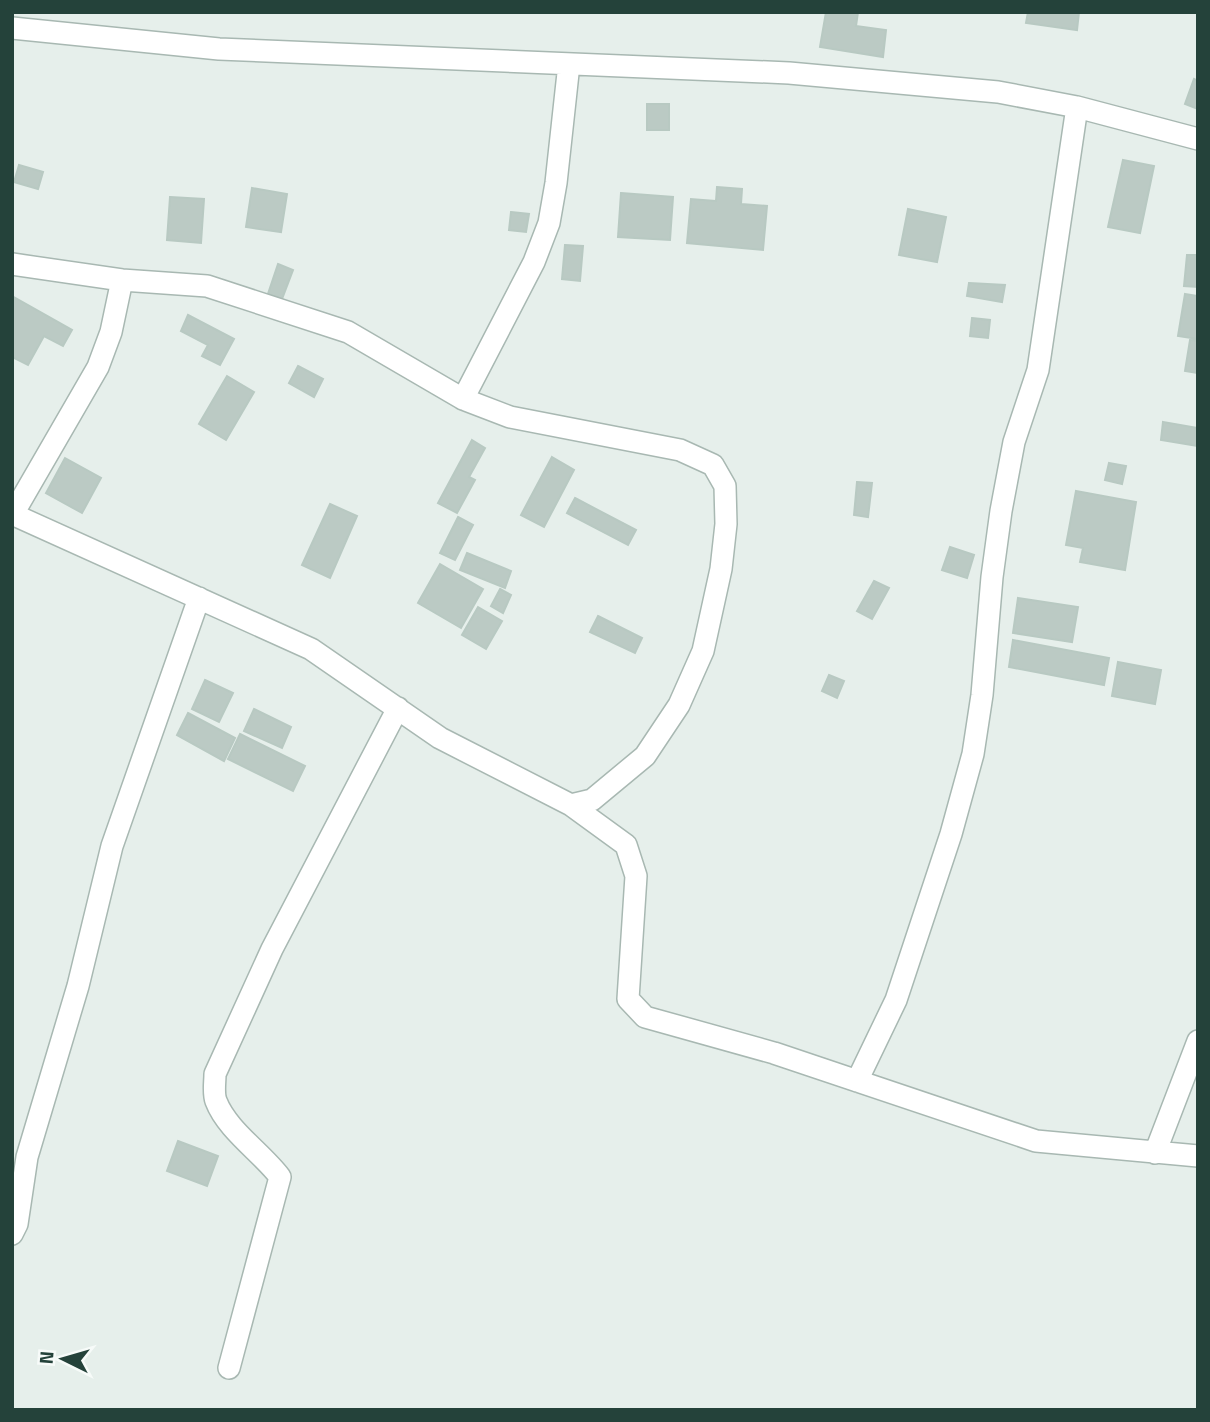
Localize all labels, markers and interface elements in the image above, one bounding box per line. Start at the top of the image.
north arrow [28,1324,98,1394]
text: N [31,1350,61,1365]

